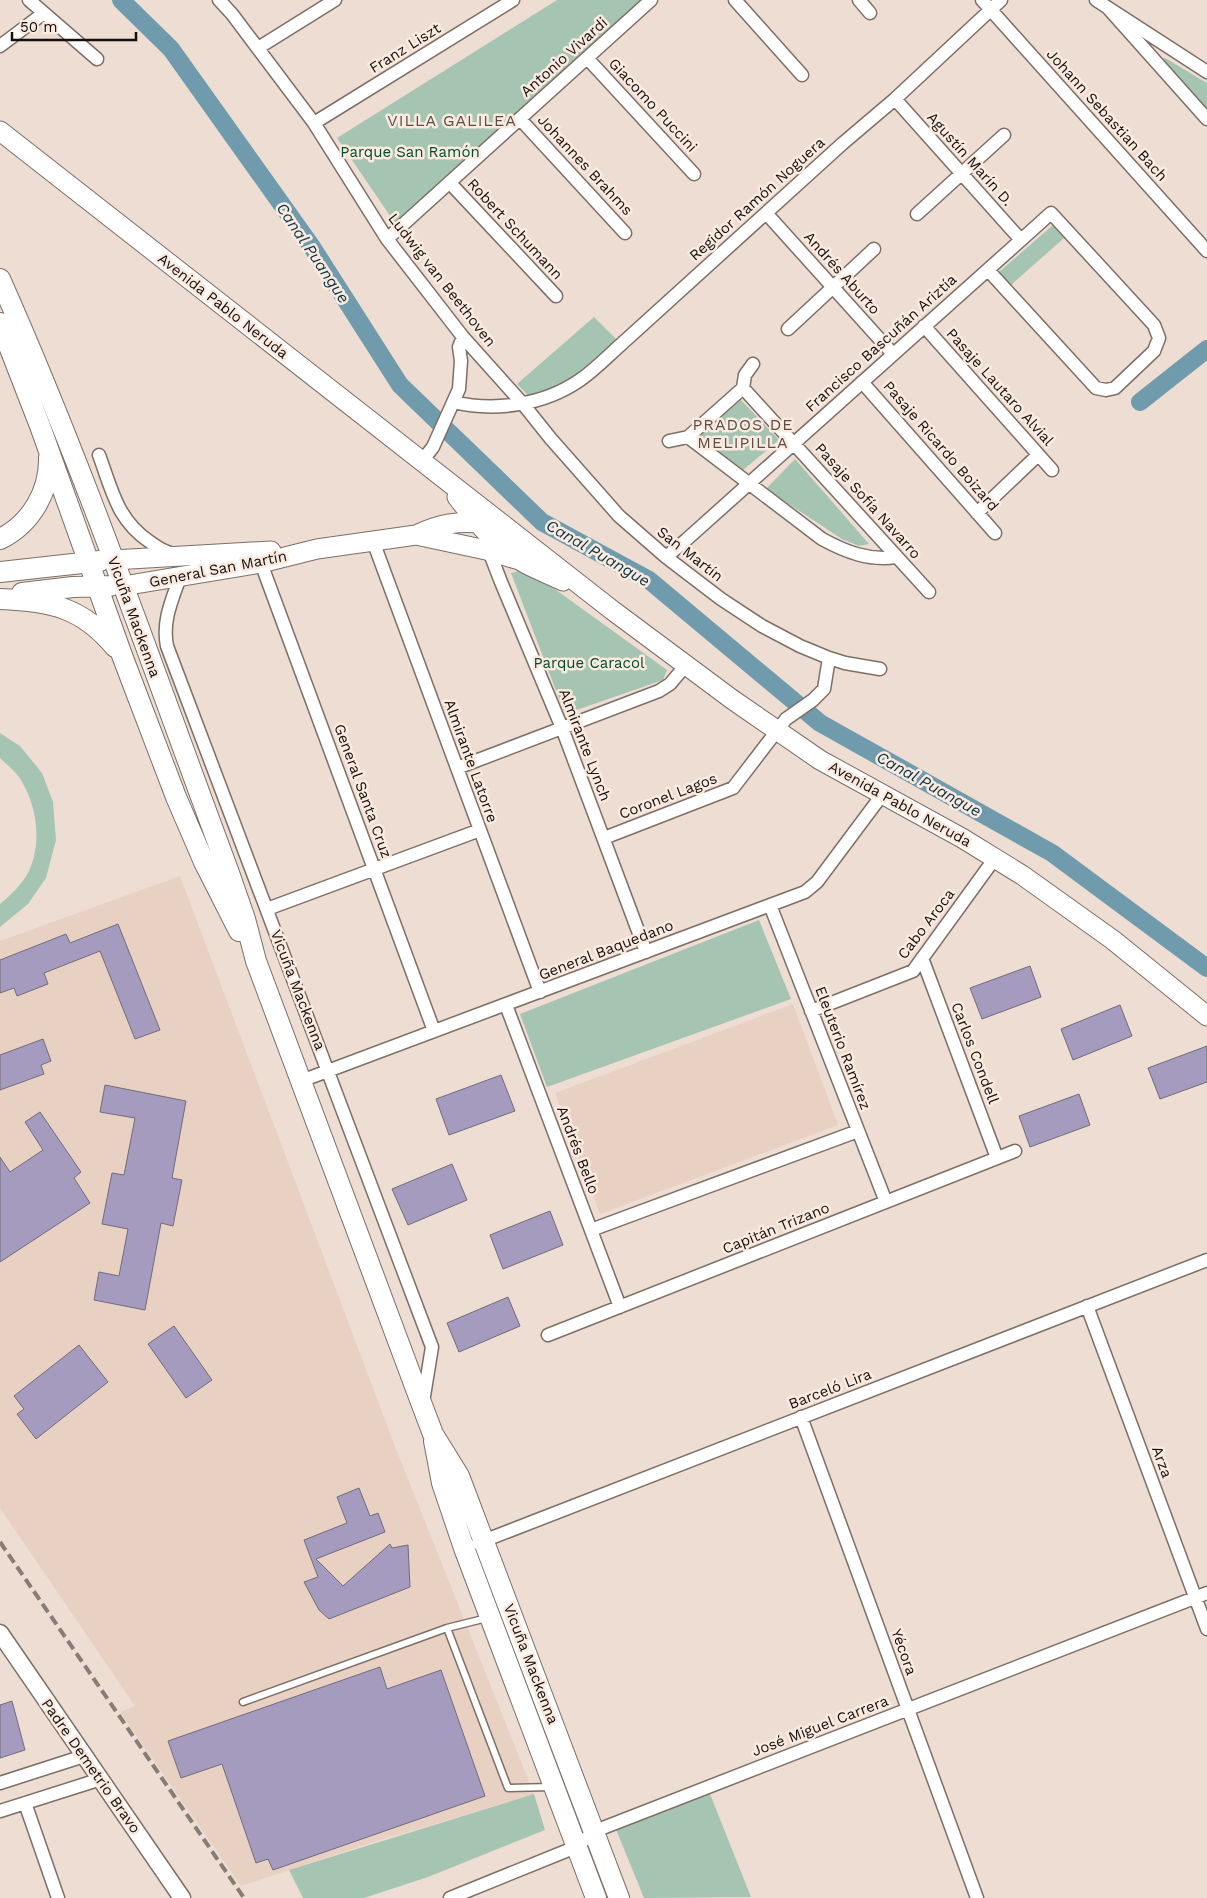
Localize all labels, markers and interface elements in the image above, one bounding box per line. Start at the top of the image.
scale bar [12,10,136,42]
street label: Antonio Vivardi [517,13,611,101]
text: 50 m [20,18,57,36]
street label: Franz Liszt [366,19,445,77]
street label: Johann Sebastian Bach [1043,45,1171,185]
street label: Giacomo Puccini [605,54,701,156]
street label: Agustín Marín D. [923,108,1017,210]
district label: VILLA GALILEA [387,111,517,130]
street label: Johannes Brahms [534,111,636,219]
street label: Regidor Ramón Noguera [686,133,829,265]
park label: Parque San Ramón [340,143,480,161]
street label: Robert Schumann [463,175,567,283]
water label: Canal Puangue [272,199,354,307]
street label: Ludwig van Beethoven [384,210,500,350]
street label: Andrés Aburto [800,228,884,318]
street label: Avenida Pablo Neruda [154,250,292,363]
street label: Francisco Bascuñán Ariztía [802,270,961,416]
street label: Pasaje Lautaro Alvial [943,325,1058,450]
street label: Pasaje Ricardo Boizard [880,377,1002,515]
district label: PRADOS DE MELIPILLA [693,415,793,452]
street label: Pasaje Sofía Navarro [811,439,925,563]
water label: Canal Puangue [543,516,653,590]
street label: San Martín [653,523,727,585]
street label: General San Martín [148,547,288,591]
street label: Vicuña Mackenna [104,554,164,680]
park label: Parque Caracol [533,654,645,672]
street label: Almirante Lynch [555,686,615,804]
street label: Almirante Latorre [440,697,502,825]
street label: General Santa Cruz [330,721,396,861]
water label: Canal Puangue [873,747,985,821]
street label: Avenida Pablo Neruda [826,757,975,851]
street label: Coronel Lagos [616,769,720,823]
street label: Cabo Aroca [894,885,959,963]
street label: General Baquedano [536,916,676,984]
street label: Vicuña Mackenna [267,927,329,1053]
street label: Eleuterio Ramírez [811,984,875,1112]
street label: Carlos Condell [947,1000,1003,1107]
street label: Andrés Bello [553,1103,603,1197]
street label: Capitán Trizano [720,1198,832,1258]
street label: Barceló Lira [786,1365,874,1413]
street label: Arza [1148,1444,1176,1481]
street label: Vicuña Mackenna [500,1601,562,1727]
street label: Yécora [887,1626,921,1678]
street label: José Miguel Carrera [749,1691,891,1760]
street label: Padre Demetrio Bravo [38,1695,144,1837]

